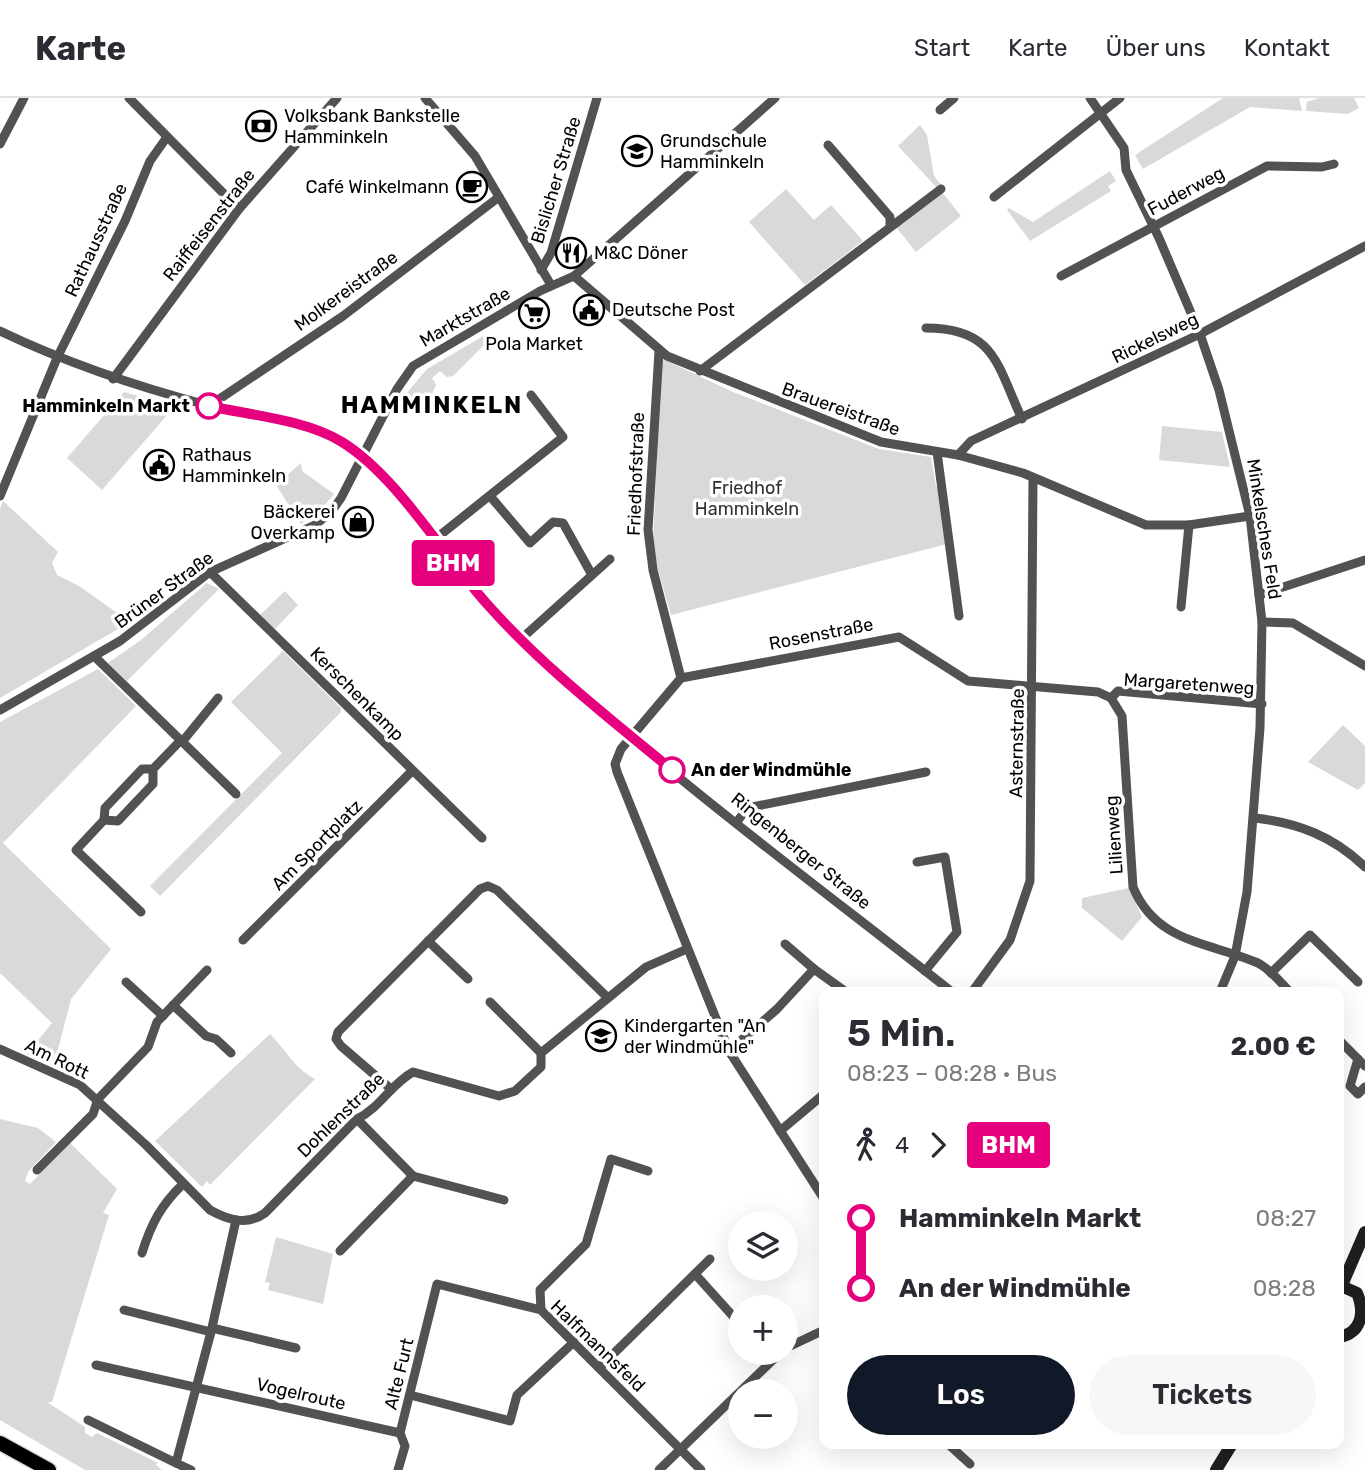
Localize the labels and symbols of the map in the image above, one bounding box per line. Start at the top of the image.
place label: Volksbank Bankstelle Hamminkeln [284,105,460,148]
bank icon: Volksbank Bankstelle Hamminkeln [244,109,278,143]
street label: Bislicher Straße [526,114,586,246]
place label: Grundschule Hamminkeln [660,130,767,173]
school or university icon: Grundschule Hamminkeln [620,134,654,168]
street label: Fuderweg [1144,162,1228,220]
street label: Raiffeisenstraße [158,164,260,286]
cafe icon: Café Winkelmann [455,170,489,204]
place label: Café Winkelmann [305,176,449,198]
street label: Rathausstraße [60,180,132,300]
restaurant icon: M&C Döner [554,236,588,270]
place label: M&C Döner [594,242,688,264]
street label: Molkereistraße [290,246,402,336]
street label: Marktstraße [416,282,514,352]
public building icon: Deutsche Post [572,293,606,327]
supermarket icon: Pola Market [517,296,551,330]
place label: Deutsche Post [612,299,735,321]
street label: Rickelsweg [1108,308,1202,368]
place label: Pola Market [485,333,583,355]
street label: Brauereistraße [779,377,903,441]
district label: HAMMINKELN [341,391,523,419]
marker: Hamminkeln Markt [196,393,222,419]
place label: Hamminkeln Markt [22,395,190,417]
street label: Friedhofstraße [623,412,649,536]
place label: Rathaus Hamminkeln [182,444,286,487]
public building icon: Rathaus Hamminkeln [142,448,176,482]
street label: Minkelsches Feld [1242,457,1286,601]
park label: Friedhof Hamminkeln [695,477,799,520]
place label: Bäckerei Overkamp [250,501,335,544]
shop icon: Bäckerei Overkamp [341,505,375,539]
line badge: BHM [413,540,493,586]
street label: Brüner Straße [110,547,218,633]
street label: Rosenstraße [767,613,875,655]
street label: Kerschenkamp [305,642,409,746]
street label: Margaretenweg [1123,668,1255,700]
street label: Asternstraße [1005,688,1029,798]
marker: An der Windmühle [659,757,685,783]
place label: An der Windmühle [691,759,852,781]
street label: Ringenberger Straße [727,788,875,914]
street label: Am Sportplatz [267,795,367,895]
street label: Lilienweg [1100,795,1128,875]
place label: Kindergarten "An der Windmühle" [624,1015,766,1058]
school or university icon: Kindergarten "An der Windmühle" [584,1019,618,1053]
street label: Am Rott [21,1034,93,1084]
street label: Dohlenstraße [293,1068,389,1162]
street label: Halfmannsfeld [546,1295,650,1397]
street label: Alte Furt [379,1336,419,1412]
street label: Vogelroute [254,1373,348,1415]

